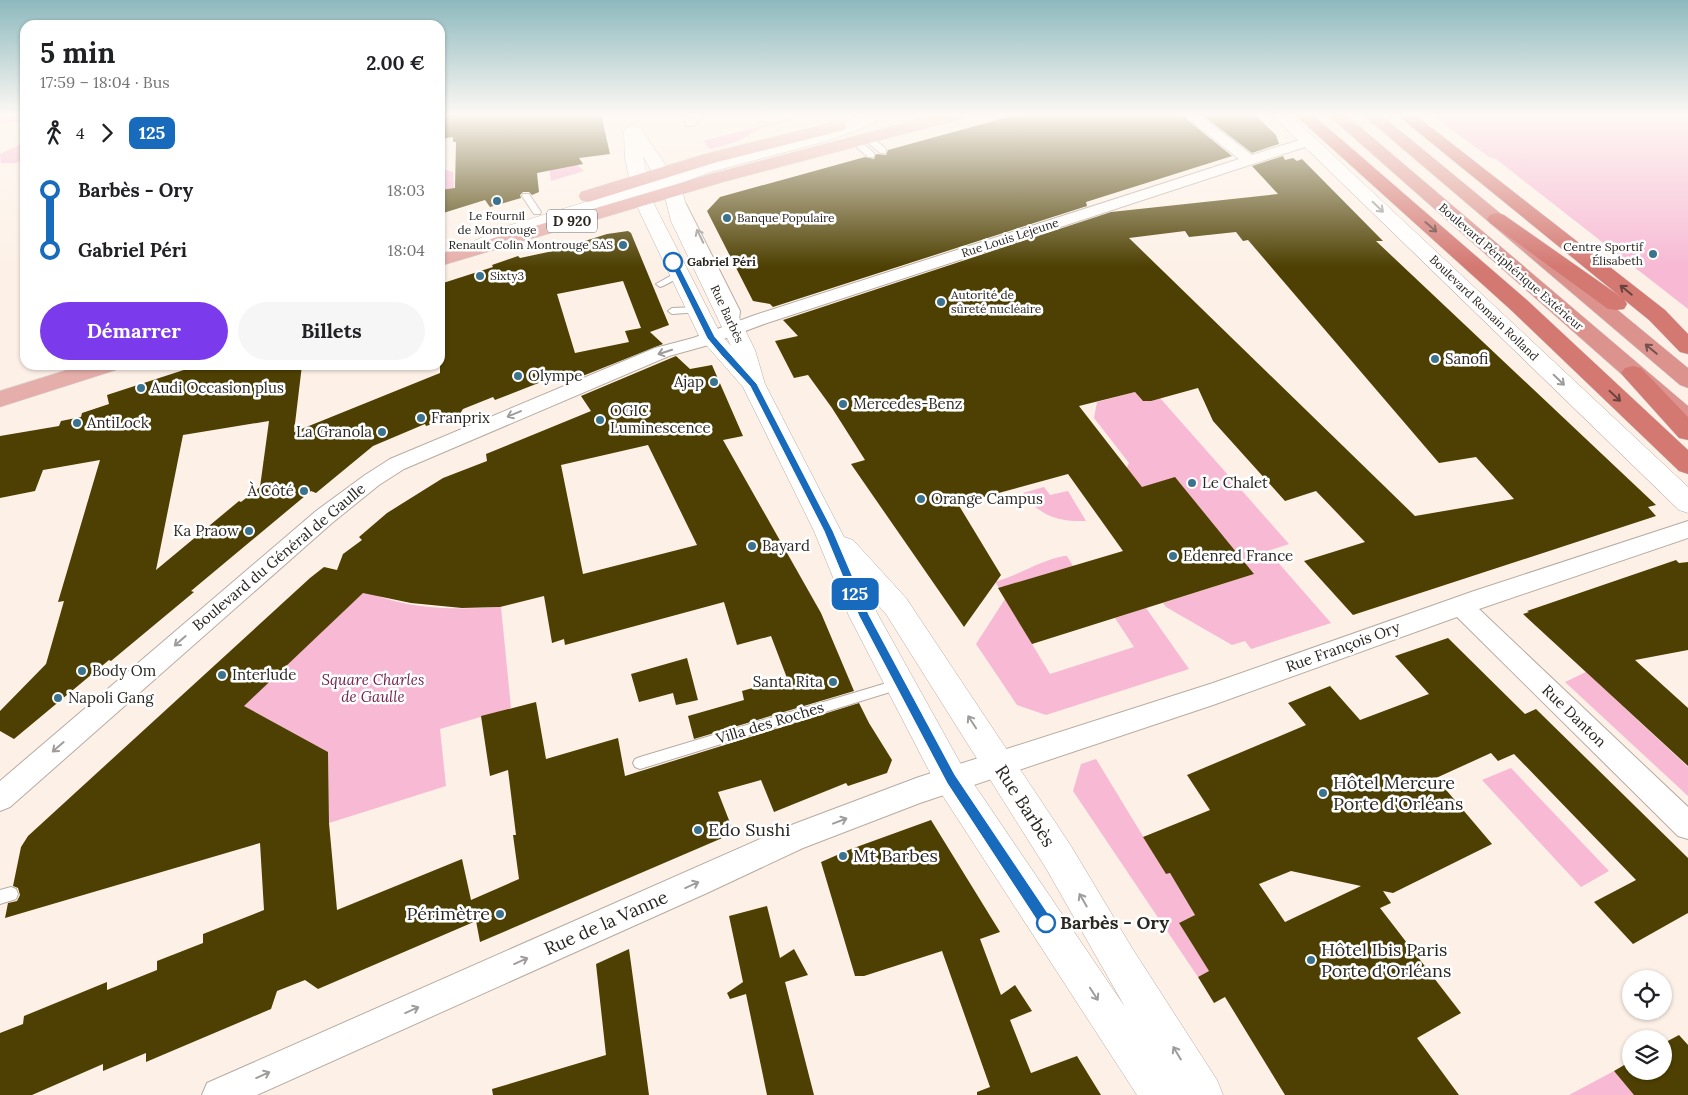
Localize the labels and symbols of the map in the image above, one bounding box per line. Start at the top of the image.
marker: Le Fournil de Montrouge [491,195,503,207]
street label: Boulevard Périphérique Extérieur [1436,200,1587,334]
one-way arrow [1372,201,1385,213]
place label: Le Fournil de Montrouge [458,208,537,237]
road number: D 920 [547,210,597,232]
place label: Banque Populaire [737,210,835,225]
marker: Banque Populaire [721,212,733,224]
street label: Rue Louis Lejeune [959,215,1061,260]
one-way arrow [1424,222,1437,233]
one-way arrow [694,229,704,244]
place label: Renault Colin Montrouge SAS [449,237,613,252]
marker: Renault Colin Montrouge SAS [617,239,629,251]
place label: Centre Sportif Élisabeth [1563,239,1644,268]
marker: Centre Sportif Élisabeth [1647,248,1659,260]
marker: Gabriel Péri [663,252,683,272]
street label: Boulevard Romain Rolland [1427,252,1542,364]
place label: Gabriel Péri [687,254,756,269]
place label: Sixty3 [490,268,524,283]
marker: Sixty3 [474,270,486,282]
street label: Rue Barbès [708,282,748,346]
one-way arrow [1620,285,1633,296]
place label: Autorité de sûreté nucléaire [950,287,1042,316]
marker: Autorité de sûreté nucléaire [935,296,947,308]
one-way arrow [1644,343,1657,355]
one-way arrow [657,348,673,357]
place label: Sanofi [1445,349,1488,368]
marker: Sanofi [1429,353,1441,365]
place label: Olympe [528,366,582,385]
marker: Olympe [512,370,524,382]
place label: Ajap [673,372,704,391]
one-way arrow [1553,374,1565,386]
marker: Ajap [708,376,720,388]
place label: Audi Occasion plus [150,378,284,397]
marker: Audi Occasion plus [135,382,147,394]
one-way arrow [1609,390,1621,402]
place label: Mercedes-Benz [853,394,963,413]
marker: Mercedes-Benz [837,398,849,410]
place label: OGIC Luminescence [610,401,711,437]
place label: Franprix [431,408,490,427]
one-way arrow [507,410,522,419]
marker: Franprix [415,412,427,424]
place label: AntiLock [86,413,149,432]
marker: OGIC Luminescence [594,414,606,426]
marker: AntiLock [71,417,83,429]
place label: La Granola [296,422,372,441]
marker: La Granola [376,426,388,438]
place label: Le Chalet [1202,473,1268,492]
marker: Le Chalet [1186,477,1198,489]
street label: Boulevard du Général de Gaulle [188,479,369,635]
place label: À Côté [246,481,294,500]
marker: À Côté [298,485,310,497]
place label: Orange Campus [931,489,1043,508]
marker: Orange Campus [915,493,927,505]
place label: Ka Praow [173,521,239,540]
marker: Ka Praow [243,525,255,537]
place label: Bayard [762,536,810,555]
marker: Bayard [746,540,758,552]
place label: Edenred France [1183,546,1293,565]
marker: Edenred France [1167,550,1179,562]
line badge: 125 [826,578,884,610]
street label: Rue François Ory [1283,617,1403,676]
one-way arrow [174,635,187,646]
place label: Body Om [92,661,156,680]
marker: Body Om [76,665,88,677]
place label: Interlude [232,665,296,684]
marker: Interlude [216,669,228,681]
park label: Square Charles de Gaulle [322,670,424,706]
place label: Santa Rita [753,672,823,691]
marker: Santa Rita [827,676,839,688]
street label: Rue Danton [1538,680,1610,751]
place label: Napoli Gang [68,688,154,707]
marker: Napoli Gang [52,692,64,704]
street label: Villa des Roches [713,697,826,748]
one-way arrow [966,716,976,730]
one-way arrow [52,742,65,753]
street label: Rue Barbès [990,760,1060,851]
place label: Hôtel Mercure Porte d'Orléans [1333,771,1463,815]
marker: Hôtel Mercure Porte d'Orléans [1317,787,1329,799]
one-way arrow [832,815,847,824]
place label: Edo Sushi [708,818,790,841]
marker: Edo Sushi [692,824,704,836]
place label: Mt Barbes [853,844,938,867]
marker: Mt Barbes [837,850,849,862]
one-way arrow [684,880,699,890]
street label: Rue de la Vanne [540,885,671,960]
one-way arrow [1078,893,1088,907]
place label: Périmètre [407,902,490,925]
marker: Périmètre [494,908,506,920]
place label: Barbès - Ory [1060,911,1169,934]
marker: Barbès - Ory [1036,913,1056,933]
place label: Hôtel Ibis Paris Porte d'Orléans [1321,938,1451,982]
marker: Hôtel Ibis Paris Porte d'Orléans [1305,954,1317,966]
one-way arrow [513,956,528,966]
one-way arrow [1089,986,1099,1000]
one-way arrow [404,1004,419,1014]
one-way arrow [1172,1047,1182,1061]
one-way arrow [255,1070,270,1080]

